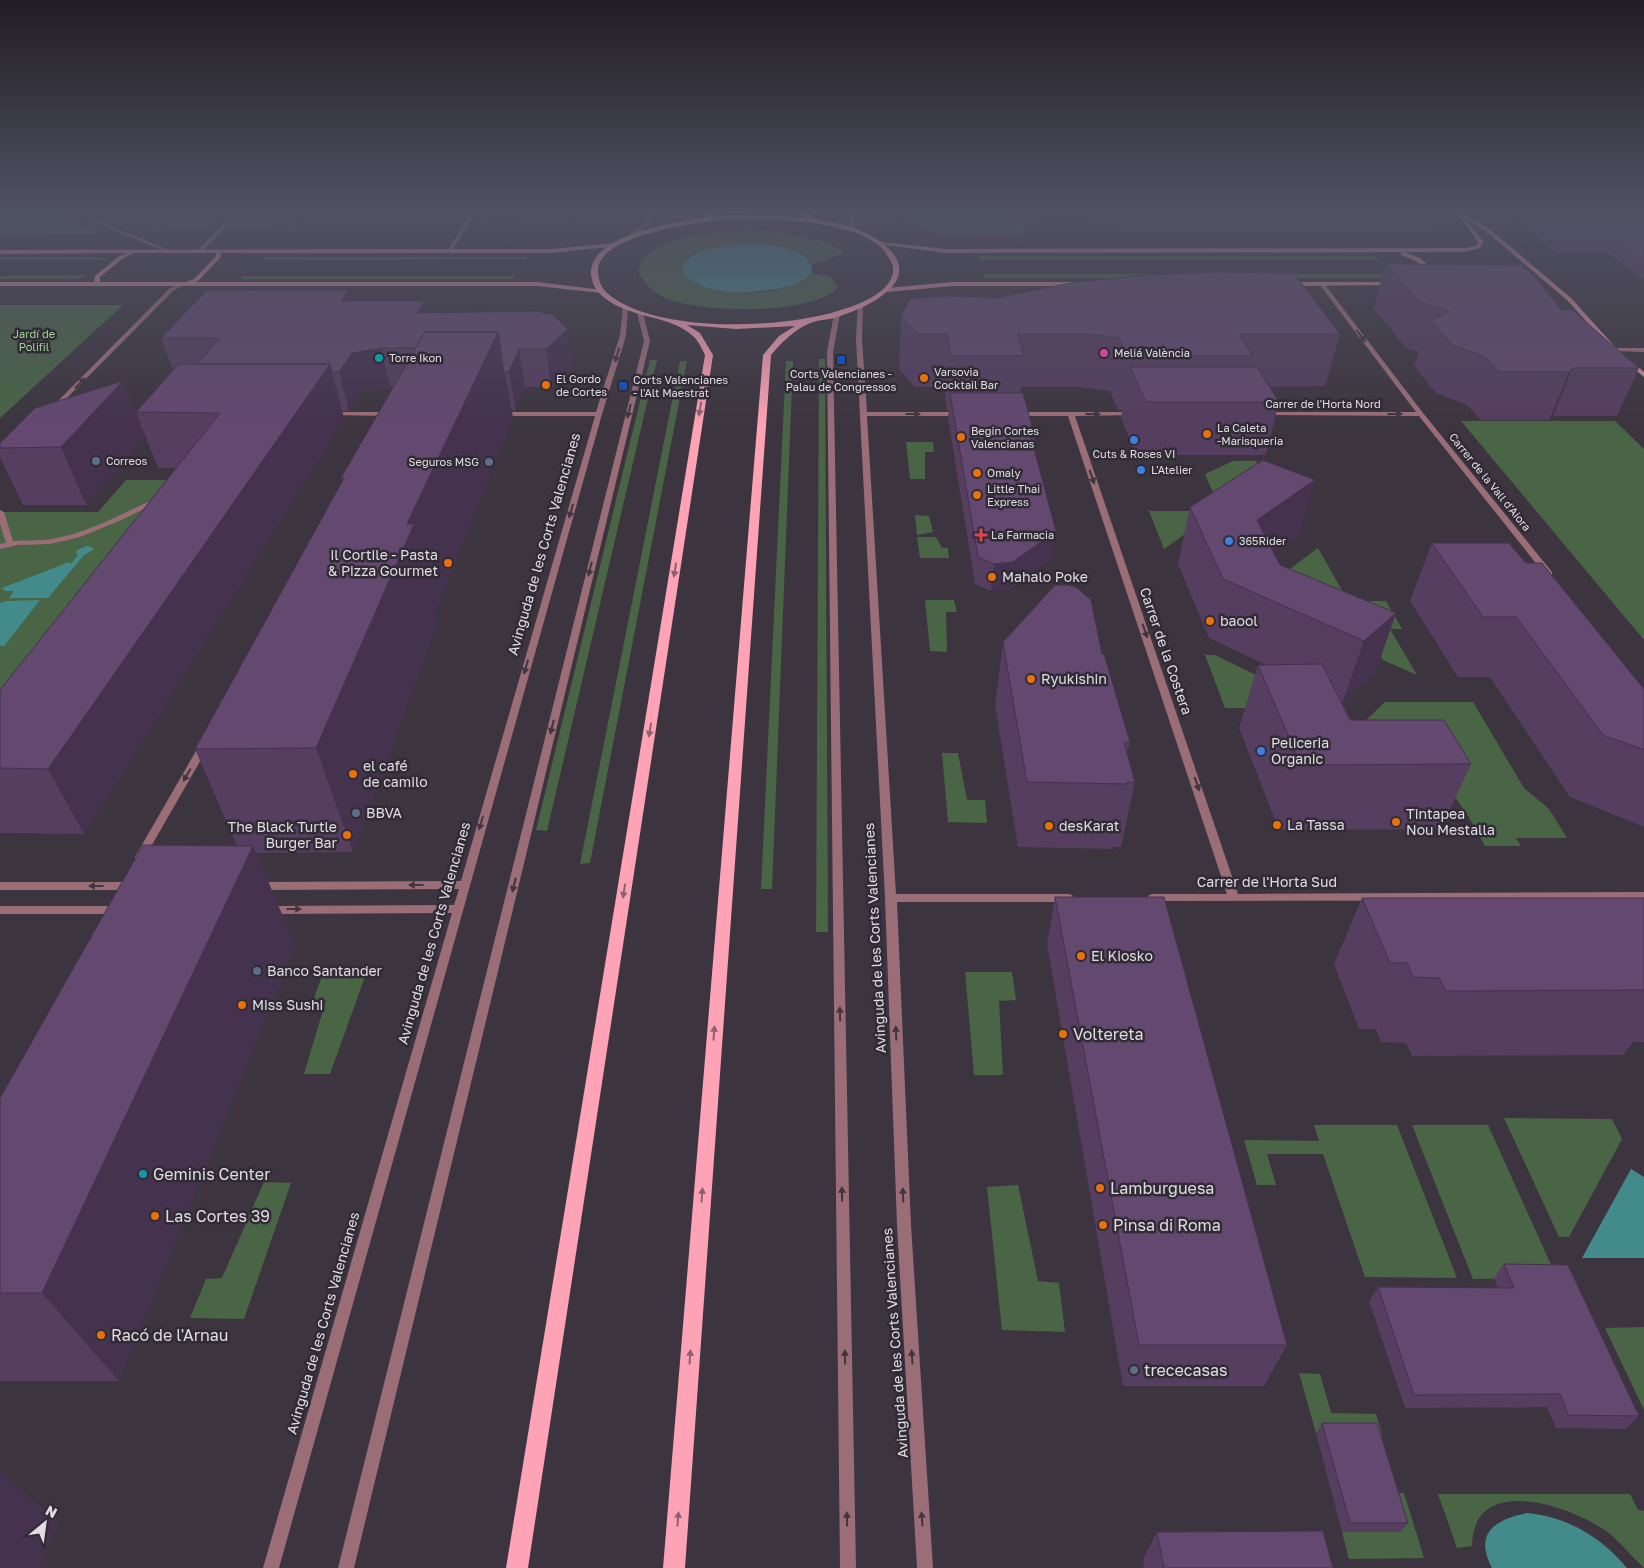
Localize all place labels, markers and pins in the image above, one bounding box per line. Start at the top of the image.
place label: Meliá València [1114,346,1190,359]
marker: Meliá València [1098,347,1110,359]
place label: Torre Ikon [389,351,442,364]
marker: Torre Ikon [373,352,385,364]
marker: Corts Valencianes - Palau de Congressos [835,354,847,366]
place label: Varsovia Cocktail Bar [934,365,999,391]
place label: Corts Valencianes - Palau de Congressos [786,367,896,393]
place label: El Gordo de Cortes [556,372,607,398]
marker: Varsovia Cocktail Bar [918,372,930,384]
place label: Corts Valencianes - l'Alt Maestrat [633,373,728,399]
marker: El Gordo de Cortes [540,379,552,391]
marker: Corts Valencianes - l'Alt Maestrat [617,380,629,392]
place label: La Caleta -Marisqueria [1217,421,1283,447]
place label: Begin Cortes Valencianas [971,424,1039,450]
marker: La Caleta -Marisqueria [1201,428,1213,440]
marker: Begin Cortes Valencianas [955,431,967,443]
marker: Cuts & Roses VI [1128,434,1140,446]
place label: Cuts & Roses VI [1093,447,1175,460]
place label: Correos [106,454,148,467]
marker: Correos [90,455,102,467]
place label: Seguros MSG [409,455,479,468]
marker: Seguros MSG [483,456,495,468]
place label: L'Atelier [1151,463,1193,476]
marker: L'Atelier [1135,464,1147,476]
place label: Omaly [987,466,1021,479]
marker: Omaly [971,467,983,479]
place label: Little Thai Express [987,482,1040,508]
marker: Little Thai Express [971,489,983,501]
place label: La Farmacia [991,528,1054,541]
marker: La Farmacia [975,529,987,541]
place label: 365Rider [1239,534,1287,547]
marker: 365Rider [1223,535,1235,547]
place label: il Cortile - Pasta & Pizza Gourmet [328,546,438,579]
marker: il Cortile - Pasta & Pizza Gourmet [442,557,454,569]
place label: Mahalo Poke [1002,568,1088,585]
marker: Mahalo Poke [986,571,998,583]
place label: baool [1220,612,1258,629]
marker: baool [1204,615,1216,627]
place label: Ryukishin [1041,670,1107,687]
marker: Ryukishin [1025,673,1037,685]
place label: Peliceria Organic [1271,734,1329,767]
marker: Peliceria Organic [1255,745,1267,757]
place label: el café de camilo [363,757,428,790]
marker: el café de camilo [347,768,359,780]
place label: BBVA [366,804,403,821]
place label: Tintapea Nou Mestalla [1406,805,1495,838]
marker: BBVA [350,807,362,819]
place label: La Tassa [1287,816,1345,833]
marker: Tintapea Nou Mestalla [1390,816,1402,828]
place label: desKarat [1059,817,1119,834]
place label: The Black Turtle Burger Bar [228,818,338,851]
marker: La Tassa [1271,819,1283,831]
marker: desKarat [1043,820,1055,832]
marker: The Black Turtle Burger Bar [341,829,353,841]
place label: El Kiosko [1091,947,1153,964]
marker: El Kiosko [1075,950,1087,962]
place label: Banco Santander [267,962,383,979]
marker: Banco Santander [251,965,263,977]
place label: Miss Sushi [252,996,323,1013]
marker: Miss Sushi [236,999,248,1011]
place label: Voltereta [1073,1024,1144,1044]
marker: Voltereta [1057,1028,1069,1040]
place label: Geminis Center [153,1164,270,1184]
marker: Geminis Center [137,1168,149,1180]
place label: Lamburguesa [1110,1178,1214,1198]
marker: Lamburguesa [1094,1182,1106,1194]
place label: Las Cortes 39 [165,1206,270,1226]
marker: Las Cortes 39 [149,1210,161,1222]
place label: Pinsa di Roma [1113,1215,1221,1235]
marker: Pinsa di Roma [1097,1219,1109,1231]
place label: Racó de l'Arnau [111,1325,228,1345]
marker: Racó de l'Arnau [95,1329,107,1341]
place label: trececasas [1144,1360,1228,1380]
marker: trececasas [1128,1364,1140,1376]

